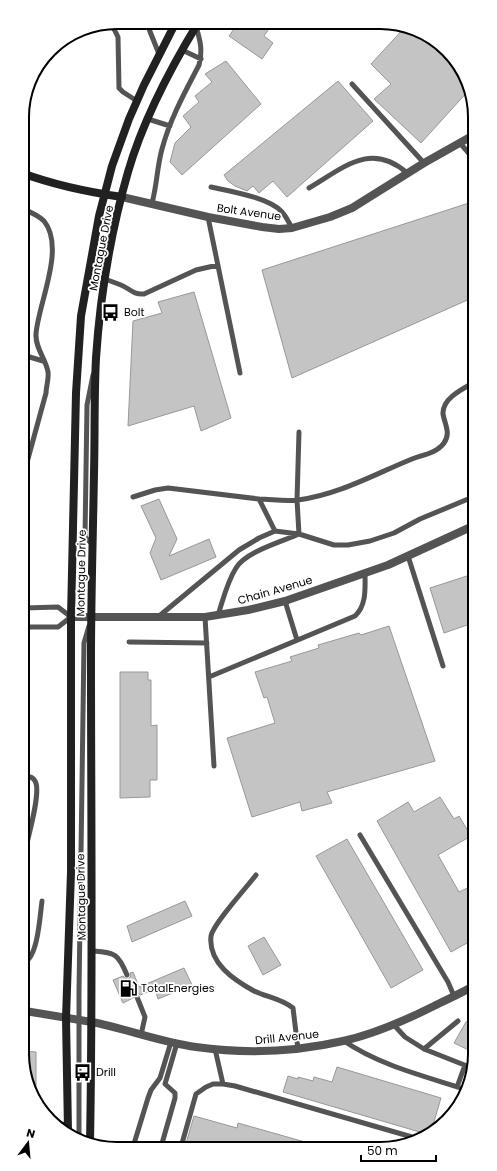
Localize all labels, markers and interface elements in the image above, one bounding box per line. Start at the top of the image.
street label: Bolt Avenue [216,200,282,224]
street label: Montague Drive [85,204,117,292]
bus stop icon: Bolt [101,302,121,322]
place label: Bolt [124,304,145,320]
street label: Montague Drive [72,529,90,617]
street label: Chain Avenue [236,572,314,608]
street label: Montague Drive [72,853,90,941]
fuel station icon: TotalEnergies [118,978,138,998]
place label: TotalEnergies [141,980,215,996]
street label: Drill Avenue [254,1026,320,1048]
bus stop icon: Drill [73,1062,93,1082]
place label: Drill [96,1064,116,1080]
north arrow [8,1123,48,1163]
text: N [25,1125,37,1142]
scale bar [361,1137,436,1163]
text: 50 m [367,1142,398,1159]

